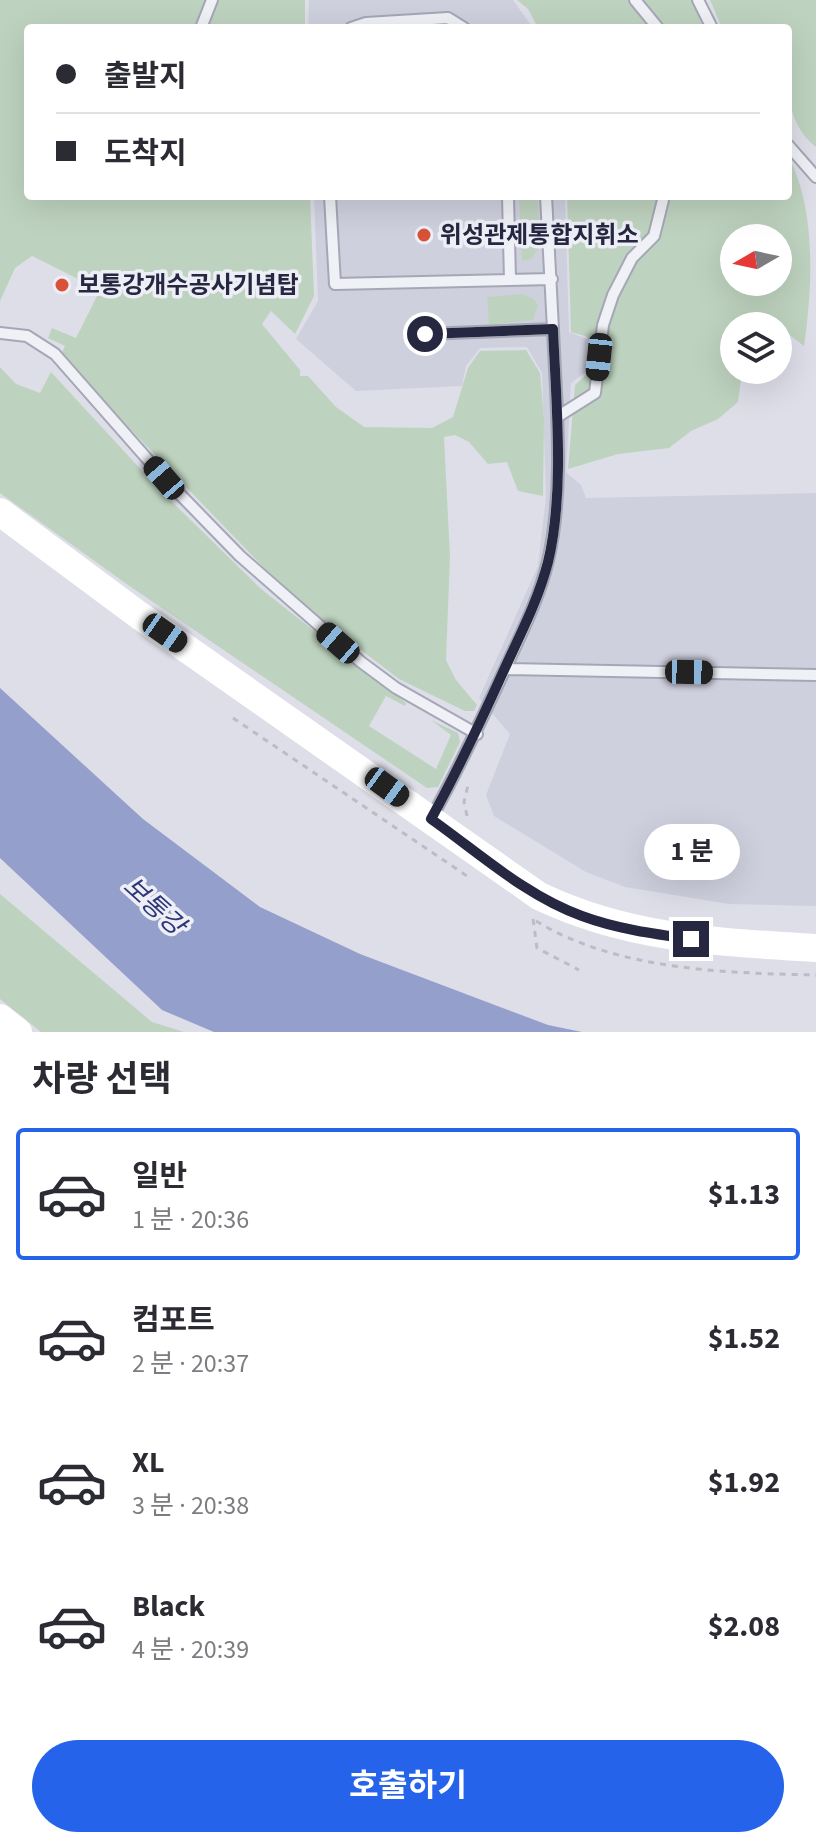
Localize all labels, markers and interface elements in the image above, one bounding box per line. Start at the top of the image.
text: 출발지 [104,55,187,98]
text: 도착지 [104,132,187,175]
place label: 위성관제통합지휘소 [440,218,639,253]
north arrow [720,224,792,296]
map controls [720,224,792,384]
marker: 위성관제통합지휘소 [415,226,433,244]
place label: 보통강개수공사기념탑 [78,268,299,303]
marker: 보통강개수공사기념탑 [53,276,71,294]
button: layers [720,312,792,384]
route start [407,316,443,352]
car [585,332,613,382]
car [139,452,189,504]
car [138,609,192,657]
car [312,618,364,668]
car [665,660,713,684]
car [361,763,413,811]
callout: 1 분 [643,823,739,879]
text: 1 분 [671,833,713,870]
water label: 보통강 [115,868,195,946]
route end [673,921,709,957]
text: 차량 선택 [32,1054,172,1105]
text: 일반 [132,1155,187,1198]
icon: car [36,1158,108,1230]
text: $1.13 [708,1173,780,1216]
text: 1 분 · 20:36 [132,1201,249,1238]
text: 컴포트 [132,1299,215,1342]
icon: car [36,1302,108,1374]
text: $1.52 [708,1317,780,1360]
text: 2 분 · 20:37 [132,1345,249,1382]
text: XL [132,1441,165,1484]
icon: car [36,1446,108,1518]
text: $1.92 [708,1461,780,1504]
text: 3 분 · 20:38 [132,1487,249,1524]
text: Black [132,1585,205,1628]
icon: car [36,1590,108,1662]
text: $2.08 [708,1605,780,1648]
text: 4 분 · 20:39 [132,1631,249,1668]
button: 호출하기 [32,1740,784,1832]

